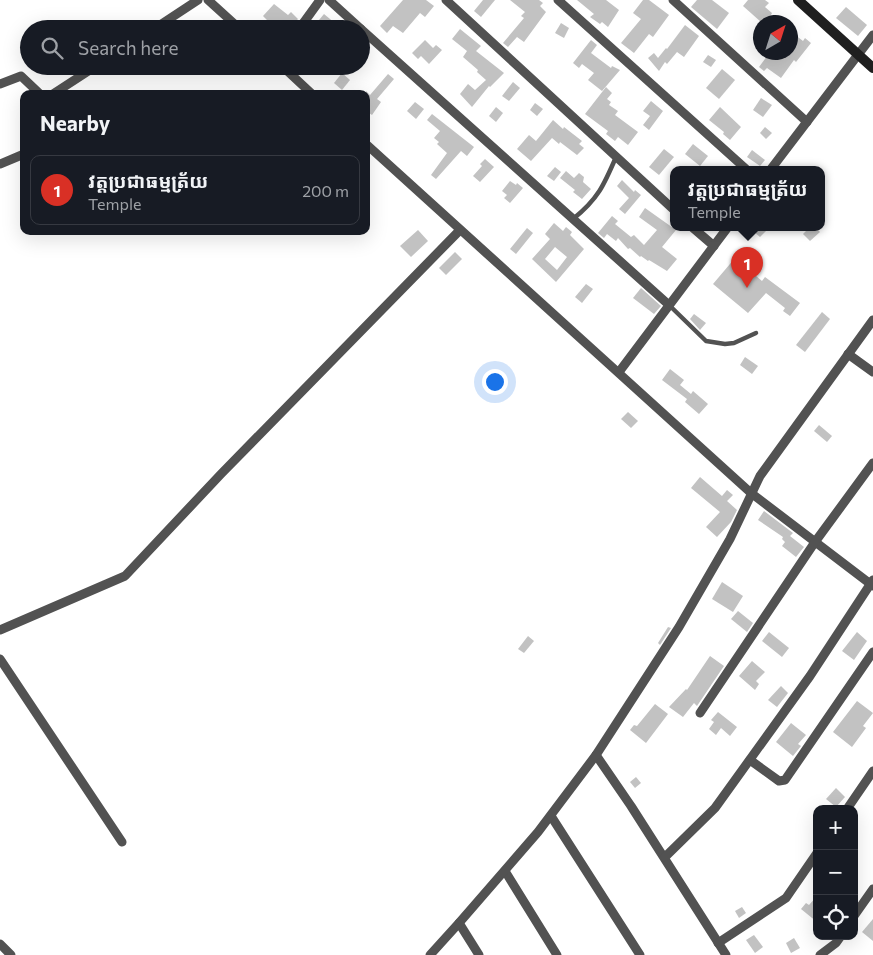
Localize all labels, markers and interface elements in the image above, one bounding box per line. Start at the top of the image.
north arrow [753,15,798,60]
search box [20,20,370,75]
icon: search [38,34,66,62]
text: Search here [78,36,178,59]
text: Nearby [40,110,110,135]
popup [670,166,825,231]
text: វត្តប្រជាធម្មត្រ័យ [88,169,208,192]
text: វត្តប្រជាធម្មត្រ័យ [687,177,808,200]
text: 1 [53,181,61,200]
text: 200 m [302,181,349,200]
text: Temple [88,194,141,213]
text: Temple [687,202,741,221]
pin: 1 [731,247,763,288]
your location [482,369,508,395]
map controls [813,805,858,940]
button: + [813,805,858,850]
button: − [813,850,858,895]
button: locate [813,895,858,940]

